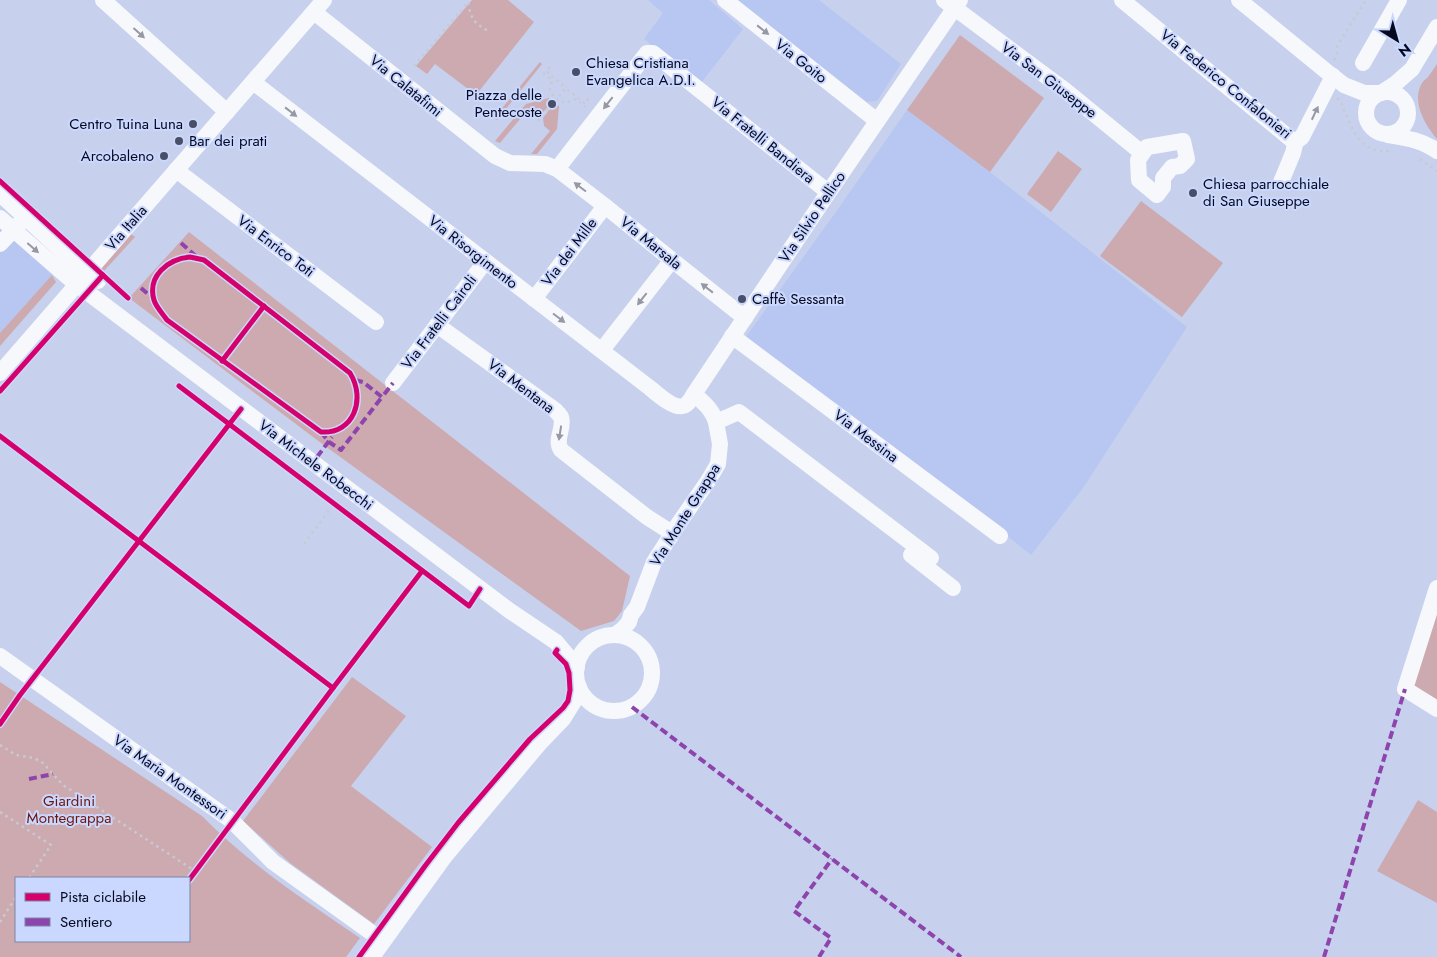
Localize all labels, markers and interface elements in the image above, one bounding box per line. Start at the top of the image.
north arrow [1372,15,1422,65]
street label: Via Federico Confalonieri [1156,24,1296,144]
one-way arrow [756,25,769,36]
one-way arrow [132,27,144,39]
street label: Via Goito [770,34,832,88]
street label: Via San Giuseppe [996,37,1102,124]
text: N [1394,39,1415,62]
street label: Via Calatafimi [365,50,447,122]
place label: Chiesa Cristiana Evangelica A.D.I. [586,52,696,91]
marker: Chiesa Cristiana Evangelica A.D.I. [570,66,582,78]
place label: Piazza delle Pentecoste [466,84,542,123]
street label: Via Fratelli Bandiera [706,91,820,189]
one-way arrow [603,96,613,110]
marker: Piazza delle Pentecoste [546,98,558,110]
one-way arrow [1311,106,1319,120]
one-way arrow [285,107,298,117]
place label: Centro Tuina Luna [69,113,183,135]
marker: Centro Tuina Luna [187,118,199,130]
place label: Bar dei prati [189,130,267,152]
marker: Bar dei prati [173,135,185,147]
place label: Arcobaleno [81,145,154,167]
marker: Arcobaleno [158,150,170,162]
street label: Via Silvio Pellico [773,167,851,267]
place label: Chiesa parrocchiale di San Giuseppe [1203,173,1329,212]
one-way arrow [574,181,587,192]
marker: Chiesa parrocchiale di San Giuseppe [1187,187,1199,199]
street label: Via Italia [100,200,152,256]
street label: Via Enrico Toti [233,210,319,282]
street label: Via Risorgimento [423,210,523,294]
street label: Via Marsala [615,211,687,275]
street label: Via dei Mille [536,213,602,291]
one-way arrow [27,242,39,254]
street label: Via Fratelli Cairoli [396,270,482,374]
one-way arrow [701,282,714,293]
place label: Caffè Sessanta [752,288,844,310]
one-way arrow [636,292,647,305]
marker: Caffè Sessanta [736,293,748,305]
one-way arrow [552,313,566,323]
street label: Via Mentana [483,353,559,419]
street label: Via Messina [829,404,903,468]
street label: Via Michele Robecchi [254,414,378,516]
one-way arrow [555,426,563,442]
street label: Via Monte Grappa [644,459,726,571]
street label: Via Maria Montessori [109,729,231,825]
park label: Giardini Montegrappa [27,790,111,829]
legend [15,877,190,942]
text: Pista ciclabile [60,886,146,908]
text: Sentiero [60,911,112,933]

